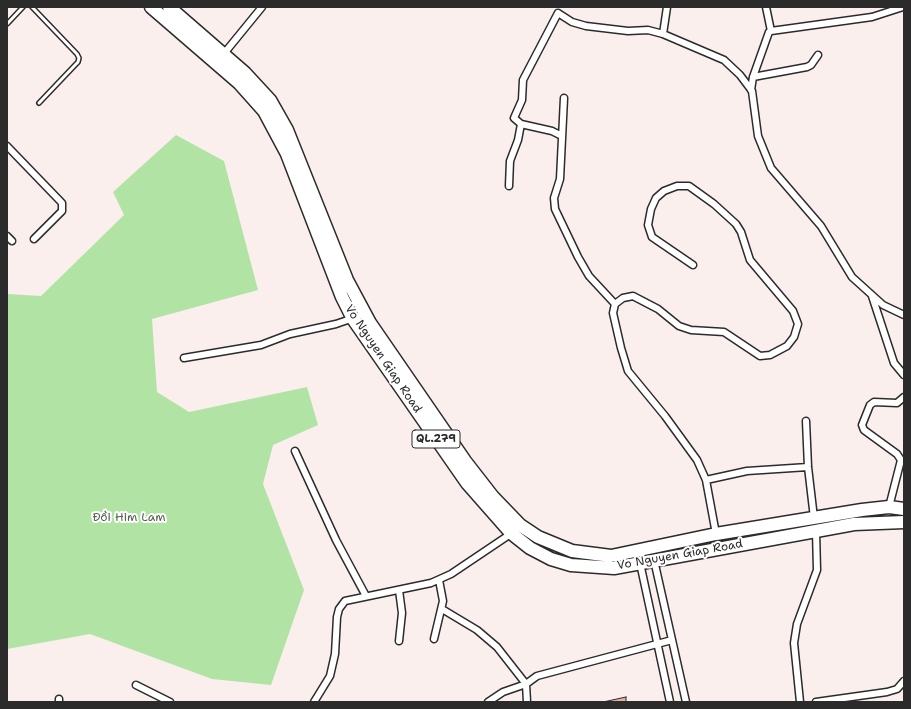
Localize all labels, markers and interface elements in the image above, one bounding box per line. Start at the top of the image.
street label: Vo Nguyen Giap Road [341,302,425,416]
road number: QL.279 [412,430,460,448]
park label: Đồi Him Lam [92,511,166,525]
street label: Vo Nguyen Giap Road [616,537,744,573]

